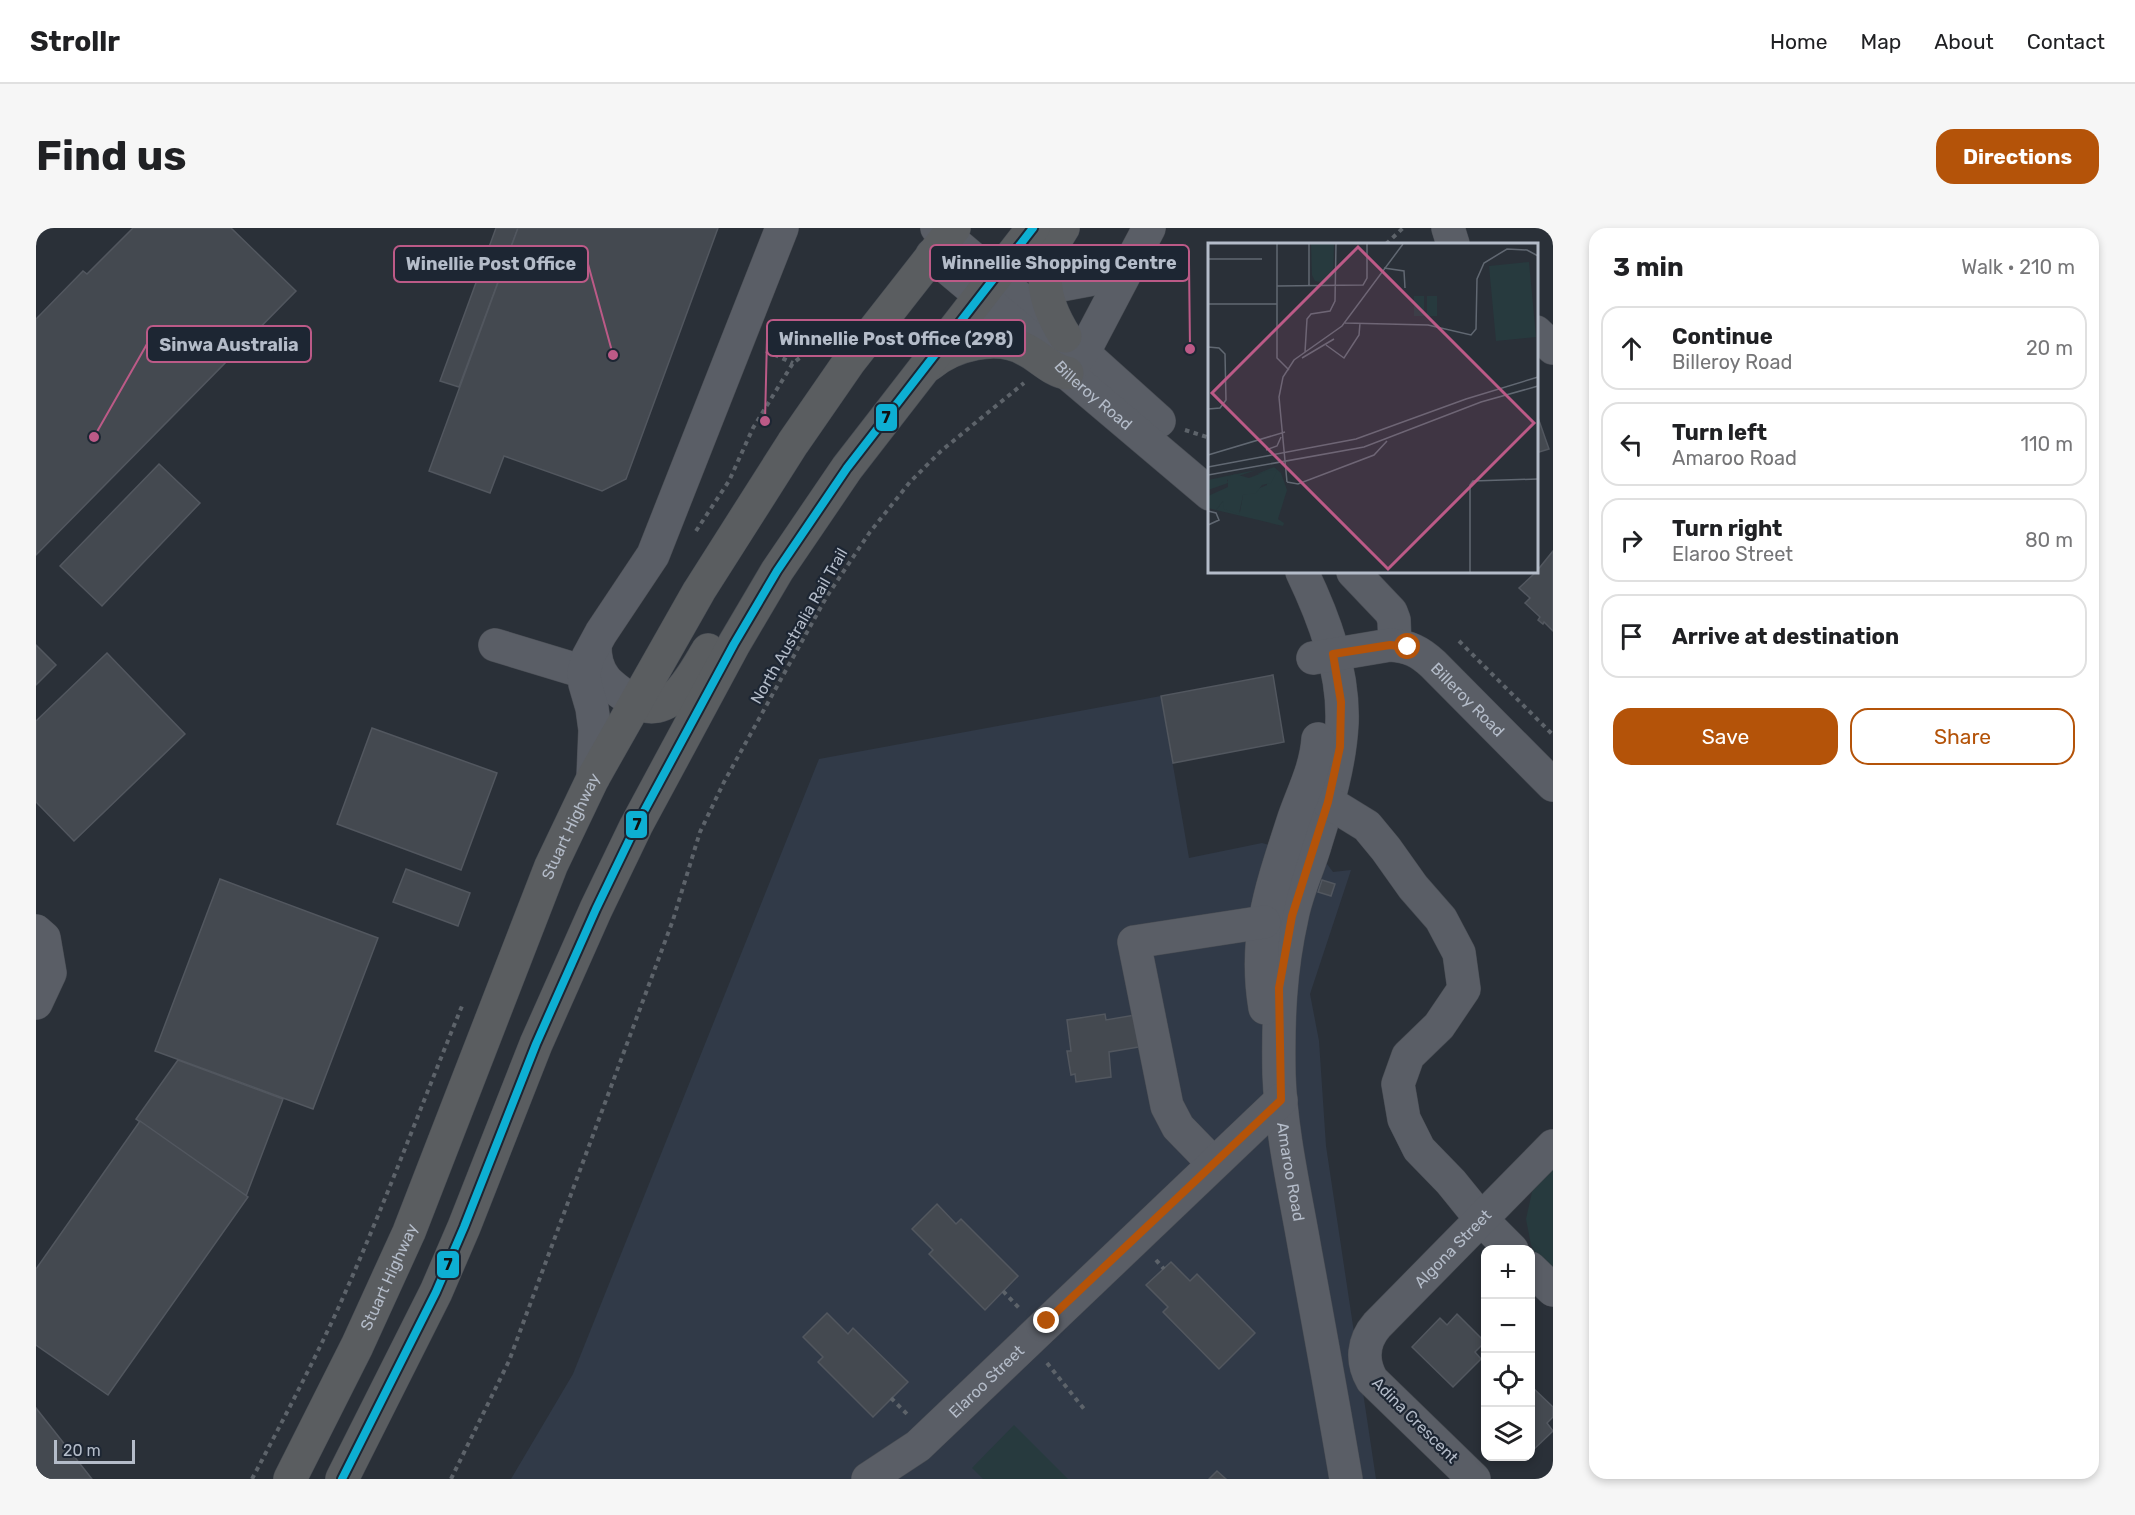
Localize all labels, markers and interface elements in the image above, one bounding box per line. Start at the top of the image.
text: Strollr [30,25,120,58]
text: Home [1770,29,1827,54]
text: Map [1860,29,1901,54]
text: About [1934,29,1994,54]
text: Contact [2027,29,2105,54]
button: Directions [1936,129,2099,184]
text: Find us [36,131,187,181]
inset map [1208,243,1538,573]
callout: Winnellie Shopping Centre [930,245,1189,281]
callout: Winellie Post Office [394,246,588,282]
text: Winnellie Shopping Centre [941,252,1177,274]
text: 3 min [1613,252,1684,283]
text: Winellie Post Office [406,253,577,275]
text: Walk · 210 m [1961,255,2075,279]
callout: Winnellie Post Office (298) [767,320,1025,356]
text: Continue [1672,323,1773,350]
callout: Sinwa Australia [147,326,311,362]
text: Winnellie Post Office (298) [779,328,1013,350]
icon: ahead [1615,332,1648,365]
text: Sinwa Australia [159,334,299,356]
text: 20 m [2026,336,2073,360]
text: Billeroy Road [1672,350,1792,374]
street label: Billeroy Road [1051,356,1136,434]
line badge: 7 [875,403,898,432]
text: 7 [881,408,891,427]
text: Turn left [1672,419,1767,446]
icon: left [1615,428,1648,461]
text: 110 m [2021,432,2073,456]
text: Amaroo Road [1672,446,1797,470]
text: Turn right [1672,515,1782,542]
icon: right [1615,524,1648,557]
text: 80 m [2025,528,2073,552]
text: Elaroo Street [1672,542,1793,566]
street label: North Australia Rail Trail [747,545,851,707]
icon: arrive [1615,620,1648,653]
text: Arrive at destination [1672,623,1899,650]
route start [1394,633,1420,659]
street label: Billeroy Road [1427,658,1509,740]
button: Save [1613,708,1838,765]
button: Share [1850,708,2075,765]
street label: Stuart Highway [537,769,604,882]
line badge: 7 [625,810,648,839]
text: 7 [632,815,642,834]
street label: Amaroo Road [1274,1121,1309,1223]
street label: Algona Street [1410,1205,1495,1291]
street label: Stuart Highway [356,1220,421,1333]
map controls [1481,1245,1535,1461]
button: + [1481,1245,1535,1299]
line badge: 7 [436,1250,460,1279]
text: 7 [443,1255,453,1274]
button: − [1481,1299,1535,1353]
route end [1033,1307,1059,1333]
street label: Elaroo Street [944,1341,1028,1421]
button: locate [1481,1353,1535,1407]
street label: Adina Crescent [1368,1373,1462,1467]
button: layers [1481,1407,1535,1461]
scale bar [54,1437,135,1464]
text: 20 m [63,1441,101,1460]

